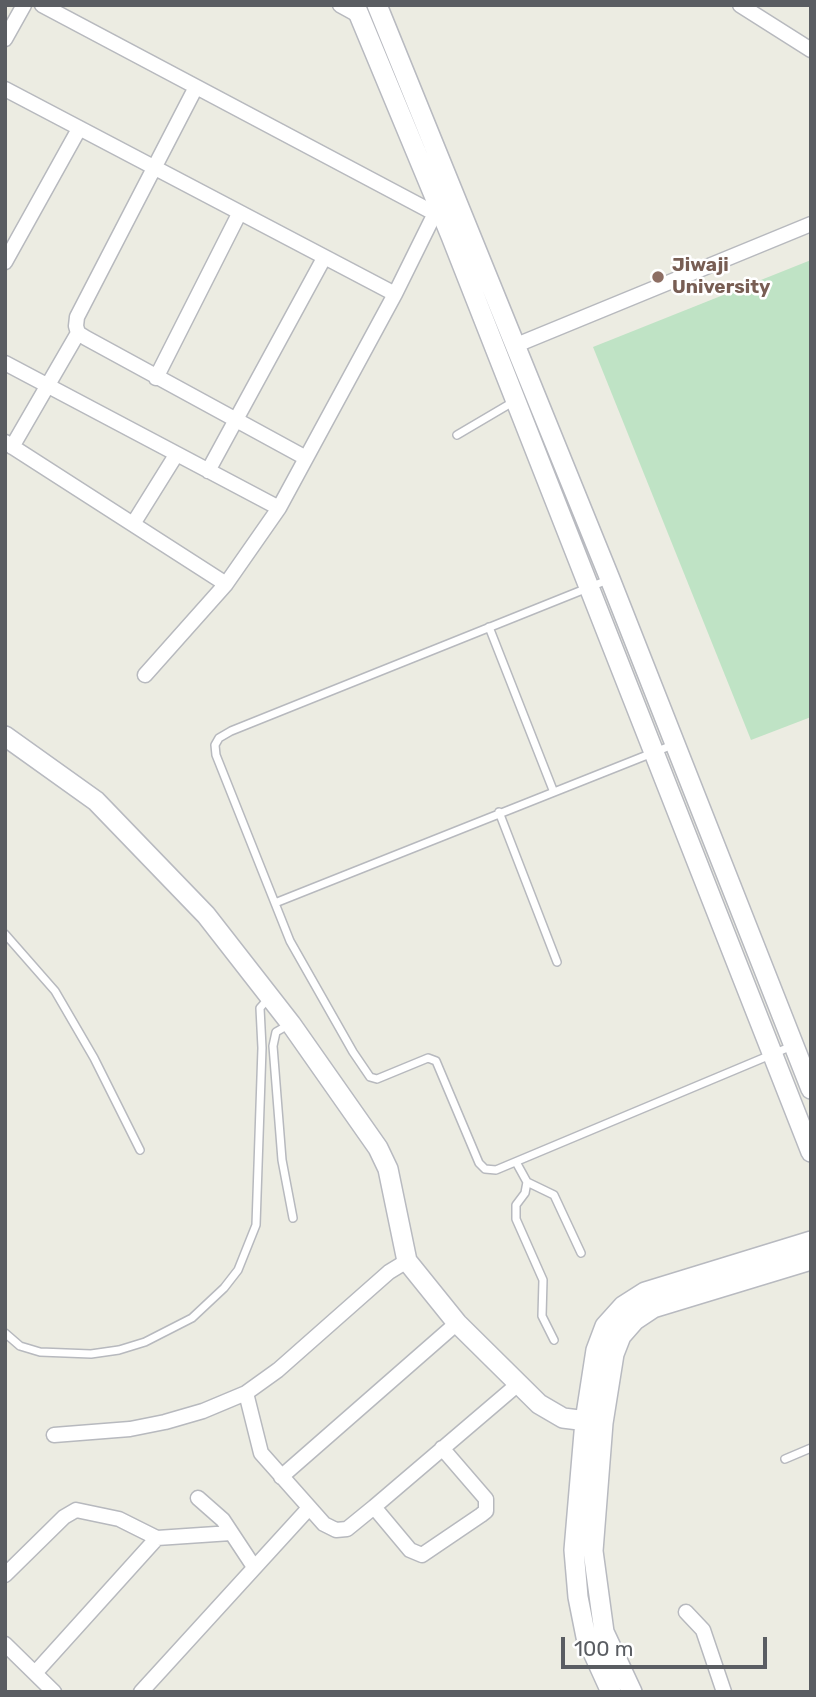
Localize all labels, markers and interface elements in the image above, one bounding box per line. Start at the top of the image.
place label: Jiwaji University [672,255,770,299]
marker: Jiwaji University [650,269,666,285]
scale bar [564,1624,770,1668]
text: 100 m [574,1636,633,1661]

